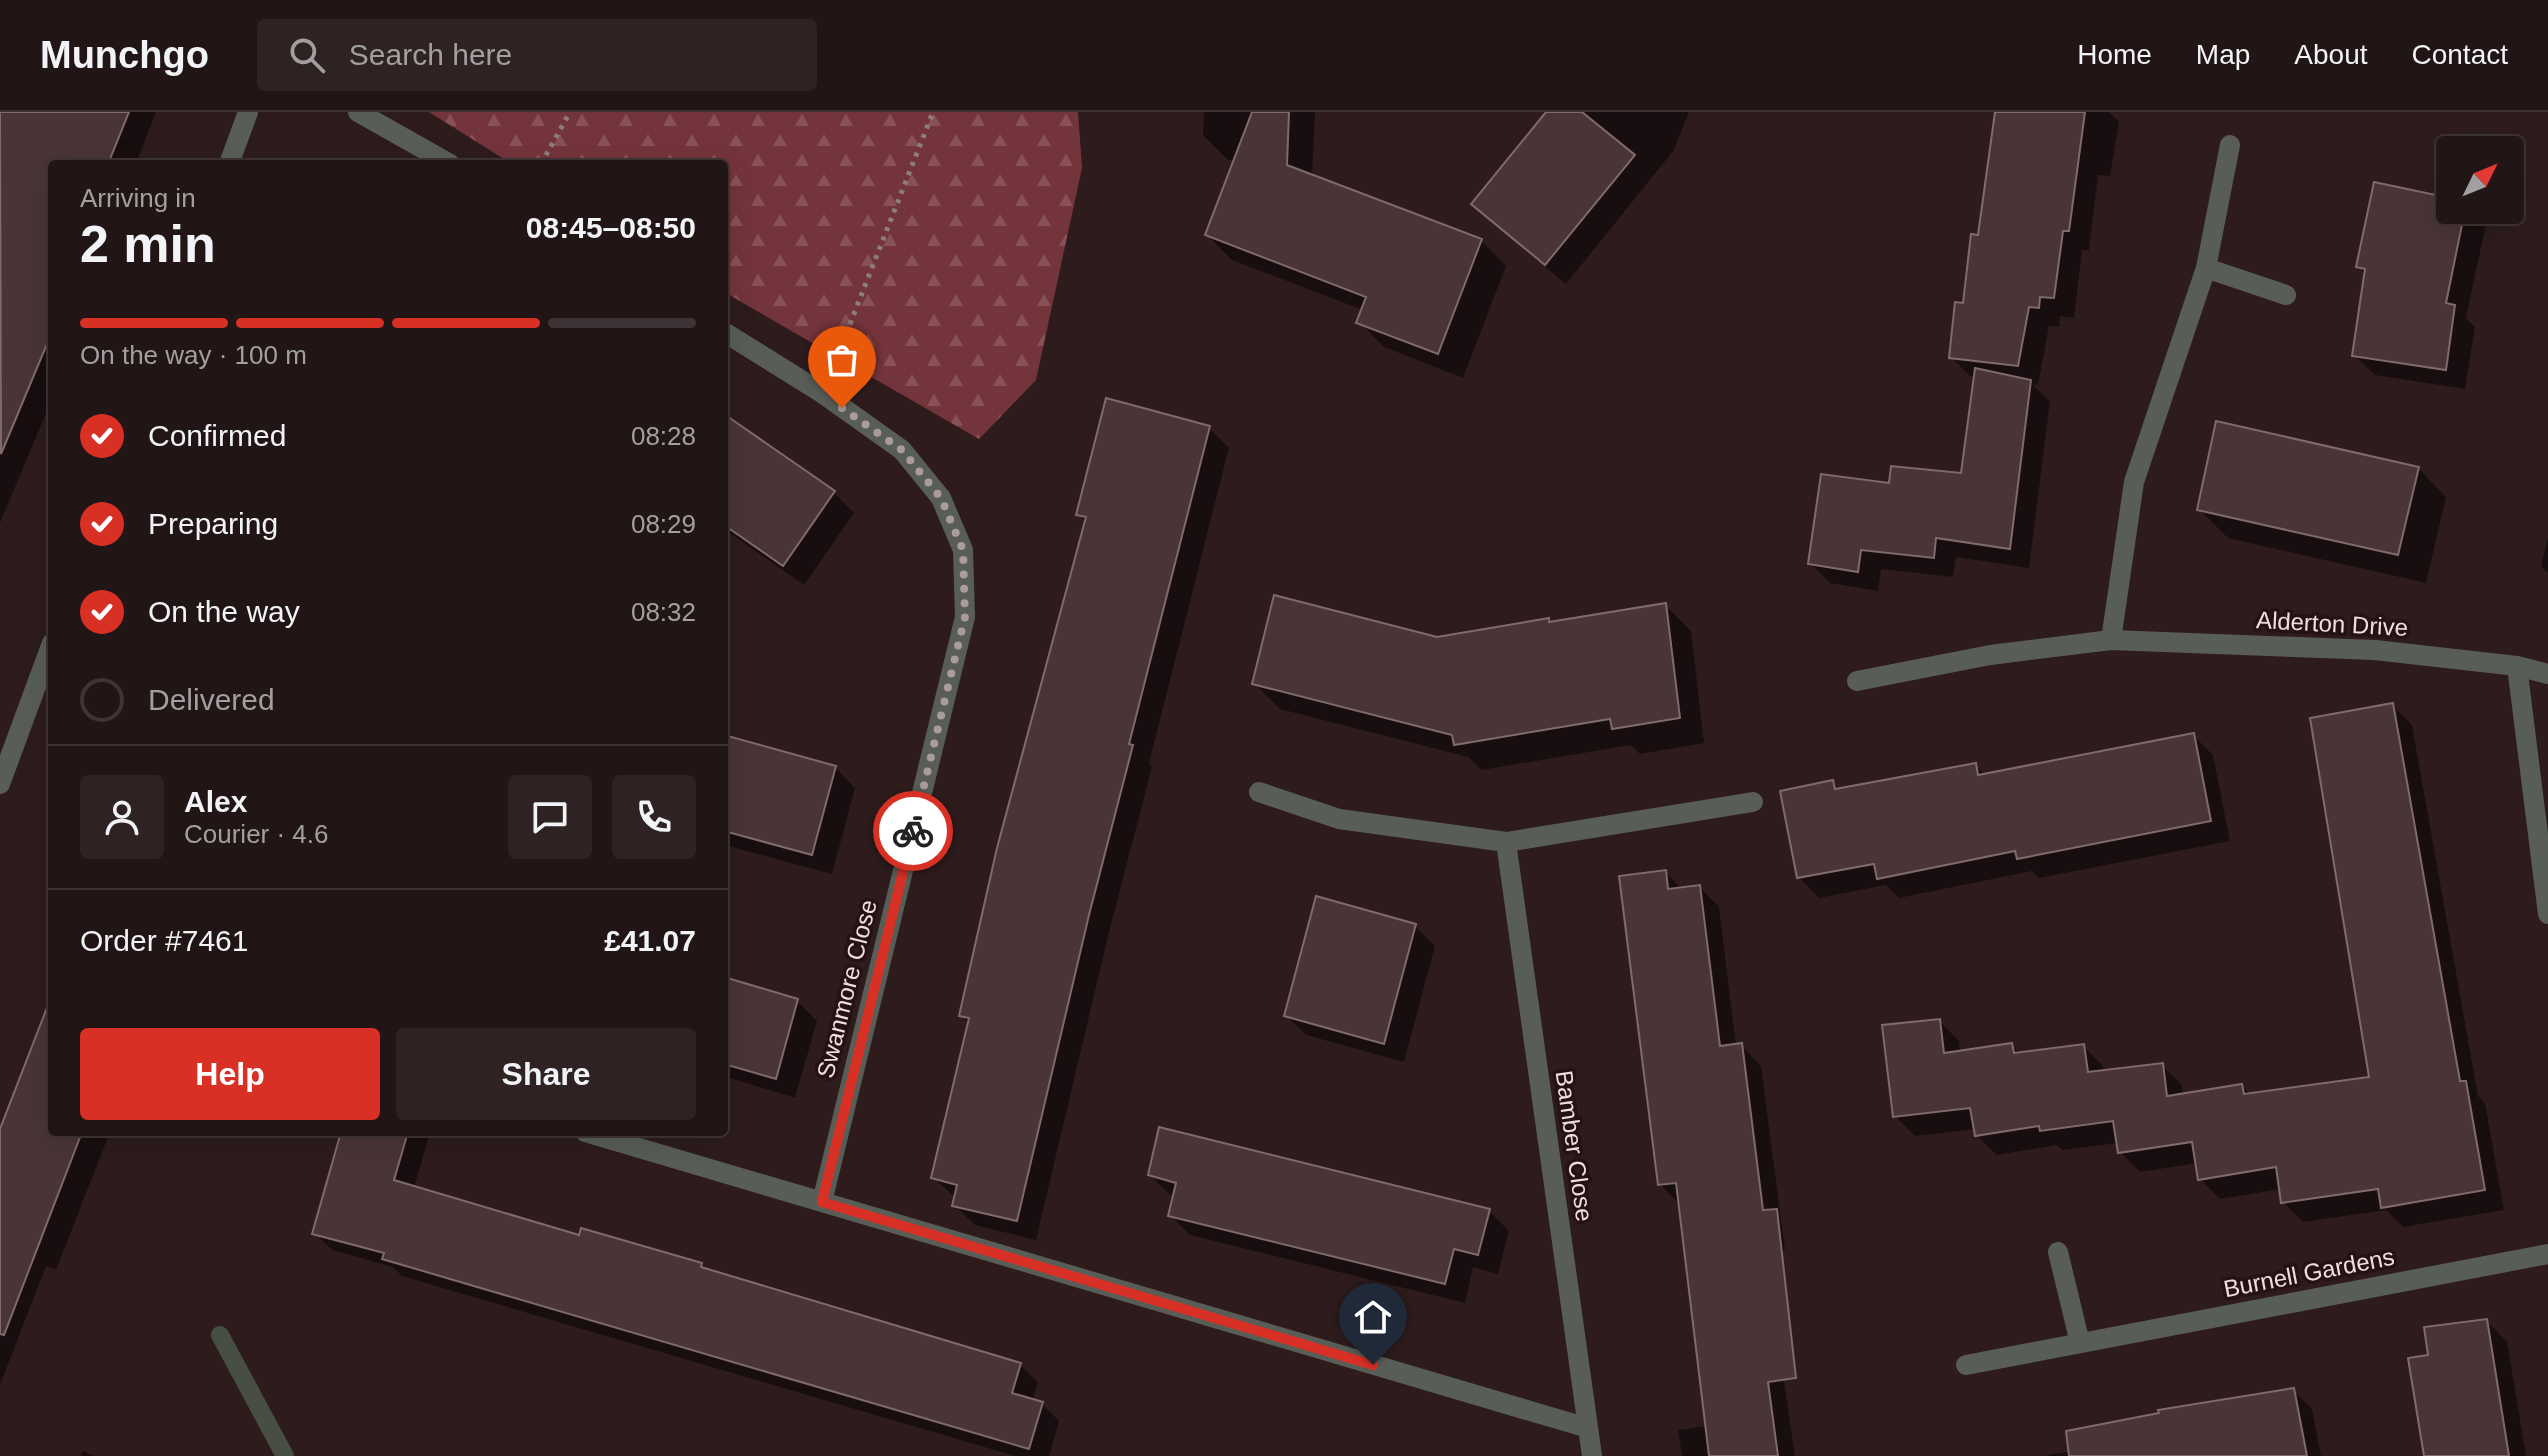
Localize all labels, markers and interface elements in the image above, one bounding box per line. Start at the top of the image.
search box [257,19,817,91]
icon: search [285,33,329,77]
text: Munchgo [40,34,209,76]
text: Search here [349,38,512,71]
text: Home [2077,39,2152,70]
text: Map [2196,39,2250,70]
text: About [2294,39,2368,70]
text: Contact [2412,39,2508,70]
north arrow [2436,136,2524,224]
map controls [2436,136,2524,224]
text: Arriving in [80,183,196,213]
text: 08:45–08:50 [526,211,696,244]
text: 2 min [80,215,216,273]
pin [808,326,876,408]
icon: bag [820,338,864,382]
text: On the way · 100 m [80,340,307,370]
icon: check [80,414,124,458]
text: Confirmed [148,419,286,452]
text: 08:28 [631,421,696,451]
icon: check [80,502,124,546]
text: Preparing [148,507,278,540]
text: 08:29 [631,509,696,539]
icon: check [80,590,124,634]
text: On the way [148,595,300,628]
text: 08:32 [631,597,696,627]
street label: Alderton Drive [2255,606,2409,641]
text: Delivered [148,683,275,716]
button: person [80,775,164,859]
button: chat [508,775,592,859]
button: phone [612,775,696,859]
text: Alex [184,785,247,818]
courier [873,791,953,871]
icon: bike [891,809,935,853]
text: Courier · 4.6 [184,819,329,849]
street label: Swanmore Close [811,897,882,1081]
text: Order #7461 [80,924,248,957]
text: £41.07 [604,924,696,957]
button: Help [80,1028,380,1120]
button: Share [396,1028,696,1120]
street label: Bamber Close [1551,1069,1598,1223]
street label: Burnell Gardens [2221,1243,2397,1302]
pin [1339,1283,1407,1365]
icon: home [1351,1295,1395,1339]

